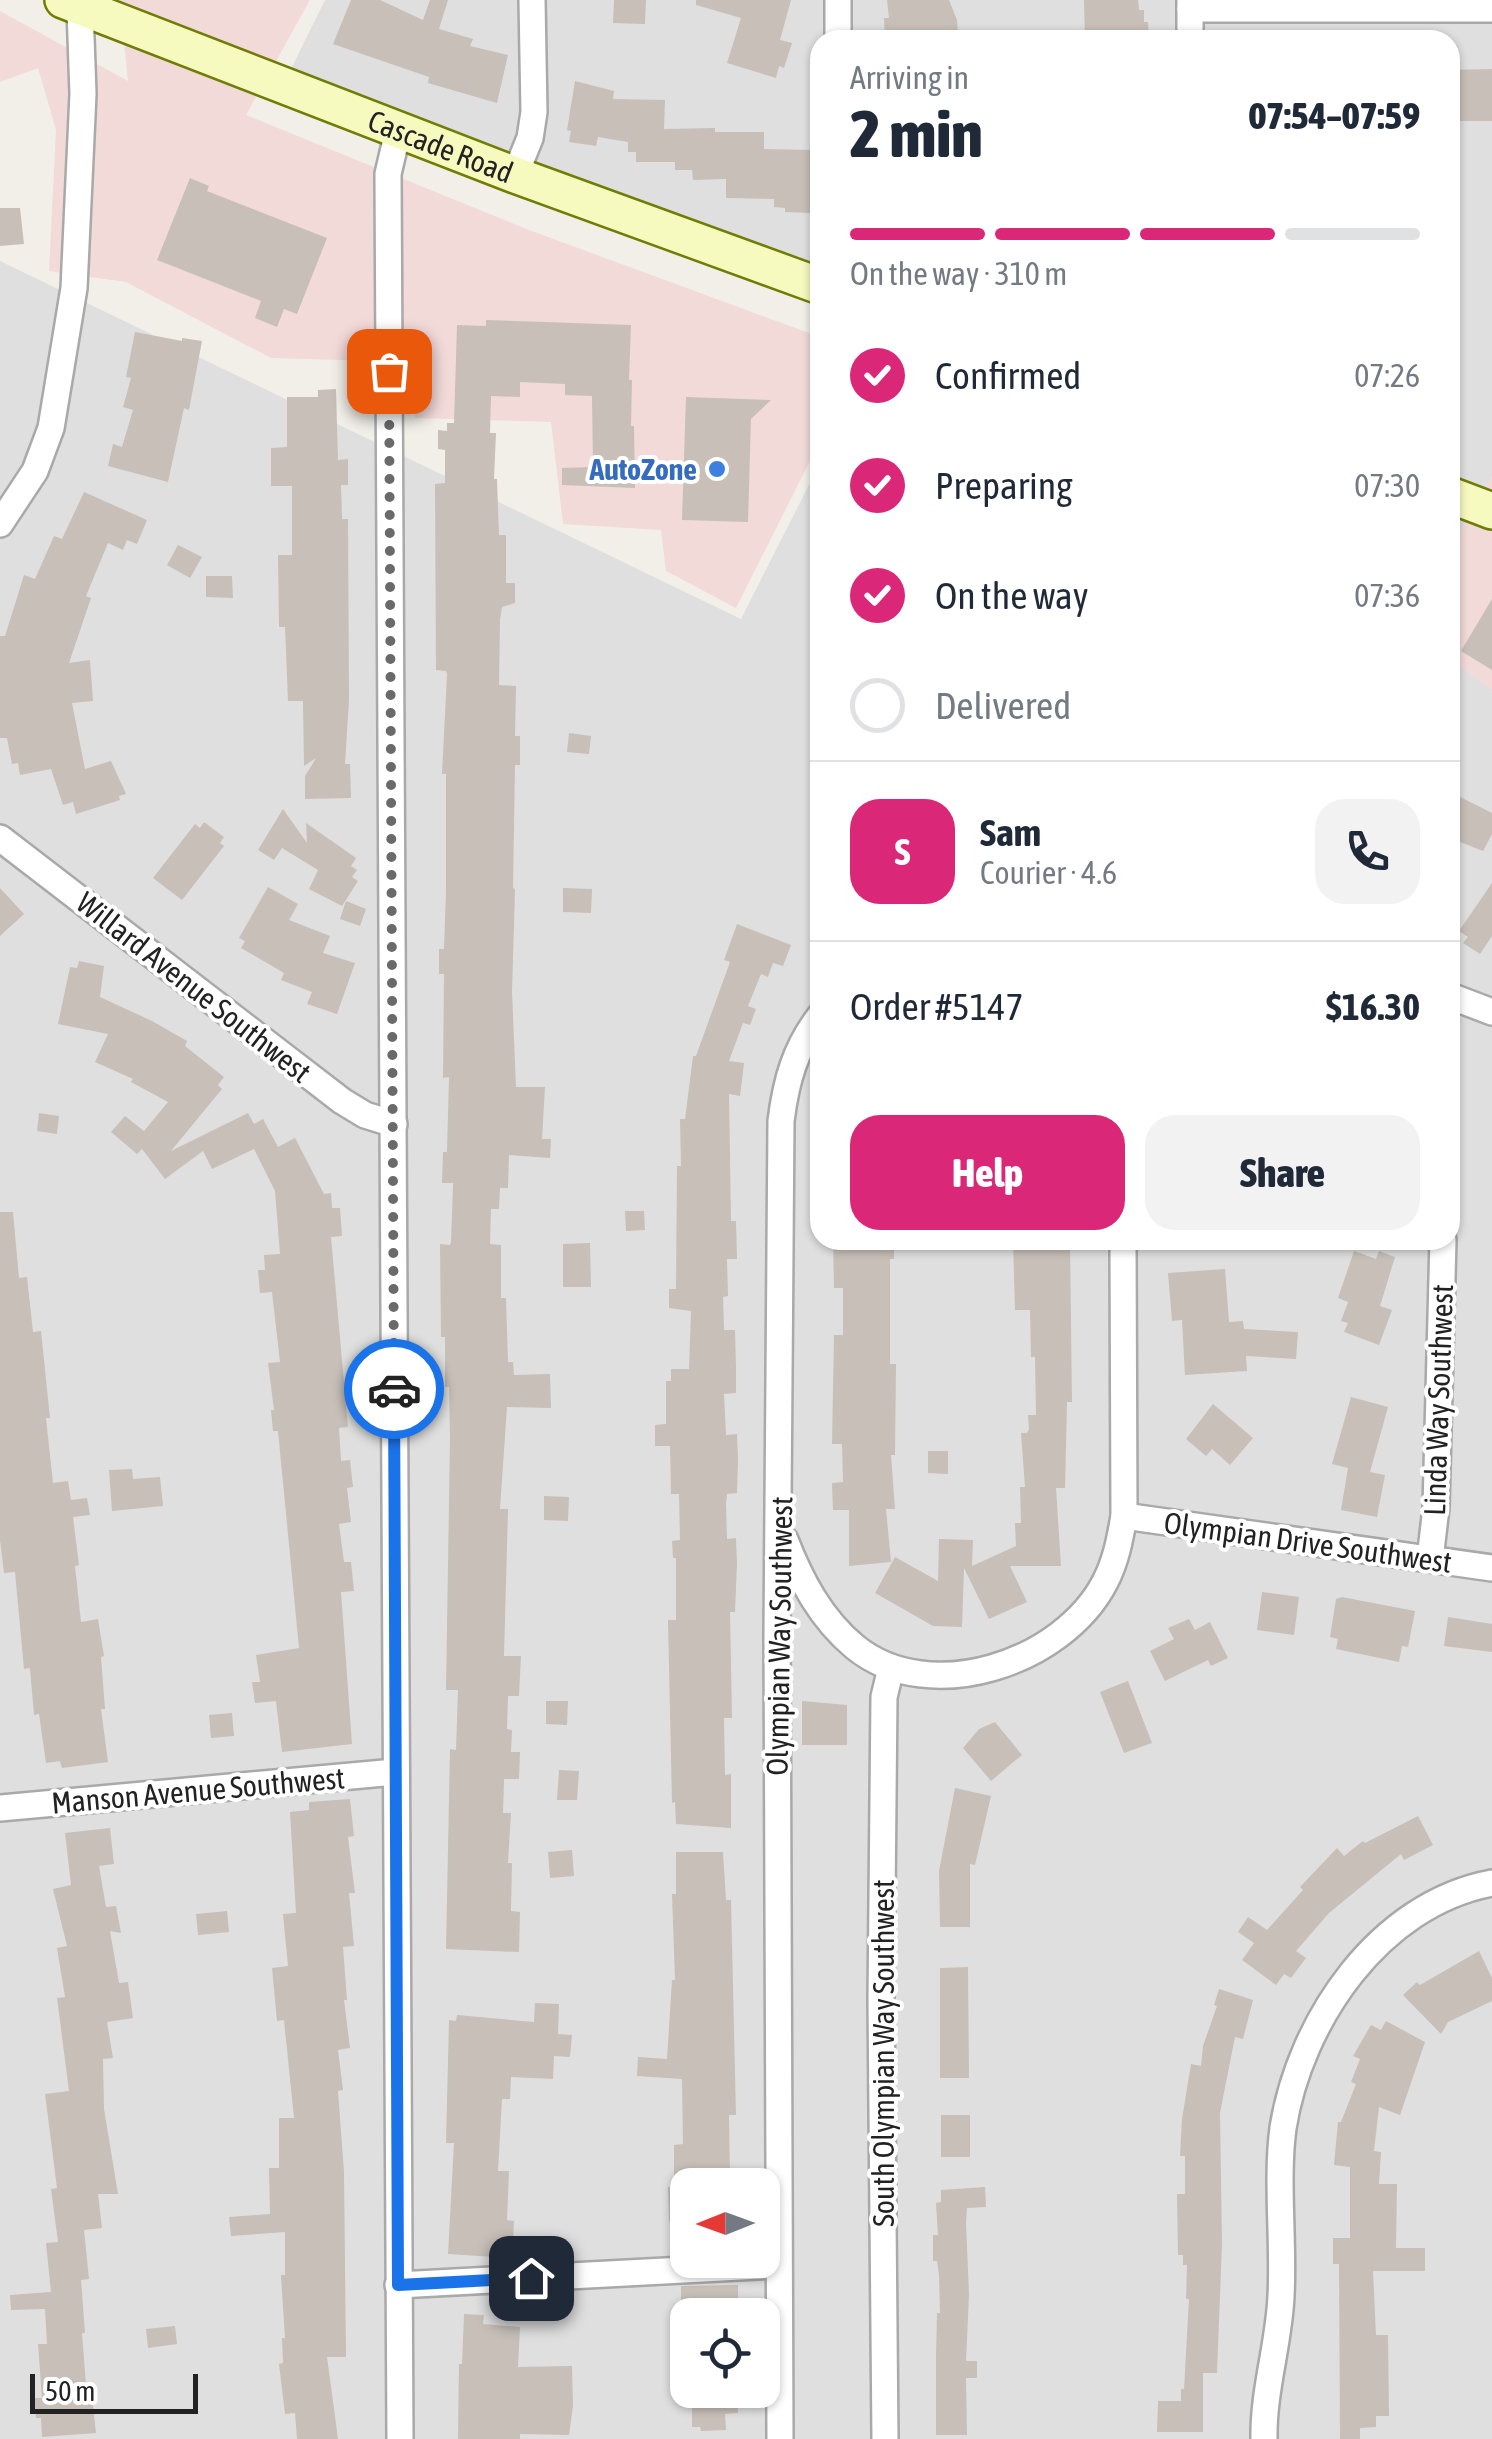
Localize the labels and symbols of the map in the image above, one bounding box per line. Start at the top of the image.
street label: Cascade Road [363,103,518,190]
pin [347,329,432,414]
place label: AutoZone [589,452,697,486]
marker: AutoZone [706,458,728,480]
street label: Willard Avenue Southwest [70,885,318,1089]
street label: Linda Way Southwest [1417,1284,1459,1516]
courier [344,1339,444,1439]
street label: Olympian Way Southwest [760,1496,798,1776]
street label: Olympian Drive Southwest [1162,1505,1454,1579]
street label: Manson Avenue Southwest [50,1760,346,1820]
street label: South Olympian Way Southwest [866,1879,900,2227]
north arrow [670,2168,780,2278]
pin [489,2236,574,2321]
scale bar [30,2369,198,2414]

